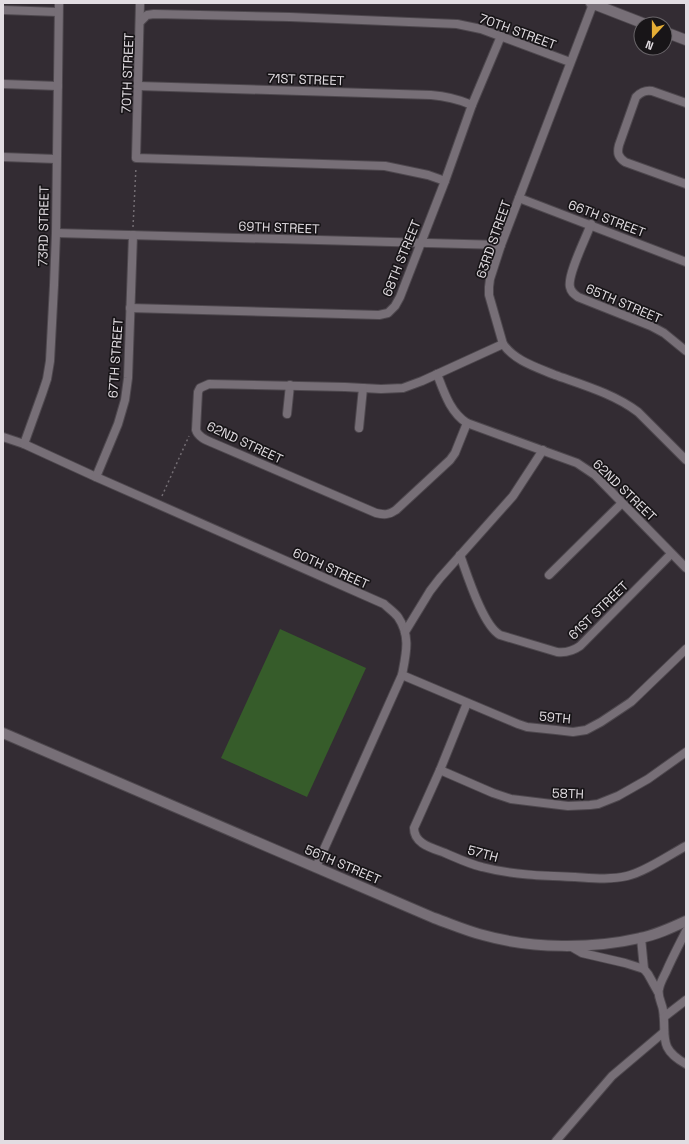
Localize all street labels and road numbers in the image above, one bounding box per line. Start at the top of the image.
street label: 70TH STREET [477,10,559,53]
street label: 70TH STREET [118,32,137,114]
street label: 71ST STREET [267,70,345,89]
street label: 73RD STREET [34,185,53,267]
street label: 66TH STREET [566,196,648,241]
street label: 63RD STREET [472,197,515,281]
street label: 68TH STREET [378,217,425,299]
street label: 69TH STREET [238,218,320,237]
street label: 65TH STREET [583,280,665,327]
street label: 67TH STREET [104,317,127,399]
street label: 62ND STREET [204,417,286,468]
street label: 62ND STREET [589,456,660,525]
street label: 60TH STREET [290,544,372,593]
street label: 61ST STREET [565,577,632,643]
street label: 59TH [538,708,572,727]
street label: 58TH [552,784,584,803]
street label: 56TH STREET [302,841,384,888]
street label: 57TH [466,841,500,866]

